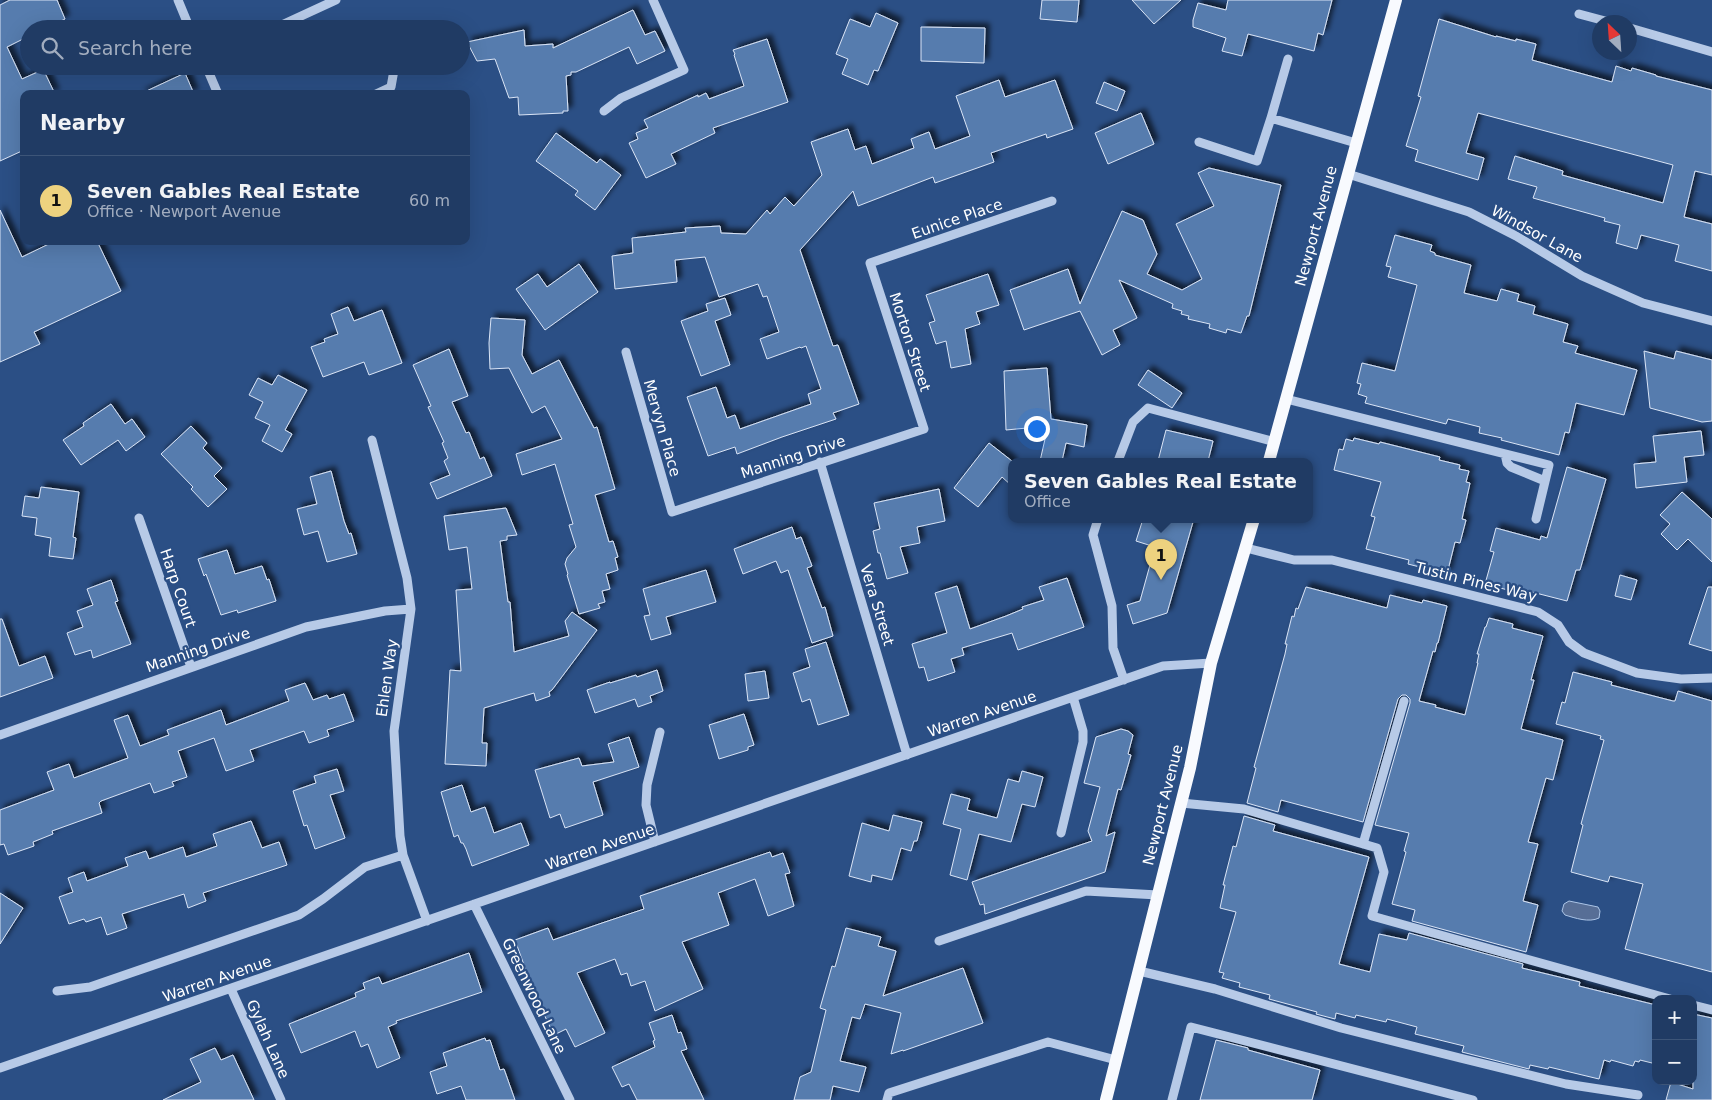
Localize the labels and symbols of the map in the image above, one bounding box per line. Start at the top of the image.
north arrow [1592,15,1637,60]
street label: Newport Avenue [1291,164,1341,288]
street label: Eunice Place [909,195,1005,243]
street label: Windsor Lane [1488,201,1586,267]
street label: Morton Street [885,290,935,394]
street label: Mervyn Place [640,377,684,479]
your location [1024,416,1050,442]
street label: Manning Drive [738,432,848,482]
pin: 1 [1145,539,1177,580]
street label: Harp Court [156,546,200,630]
street label: Tustin Pines Way [1412,558,1539,606]
street label: Vera Street [856,562,898,648]
street label: Manning Drive [143,624,253,676]
street label: Ehlen Way [373,638,401,718]
street label: Warren Avenue [925,687,1039,741]
street label: Newport Avenue [1139,743,1187,867]
street label: Warren Avenue [543,820,657,874]
street label: Greenwood Lane [498,935,570,1057]
street label: Warren Avenue [160,952,274,1006]
street label: Gylah Lane [243,997,293,1081]

